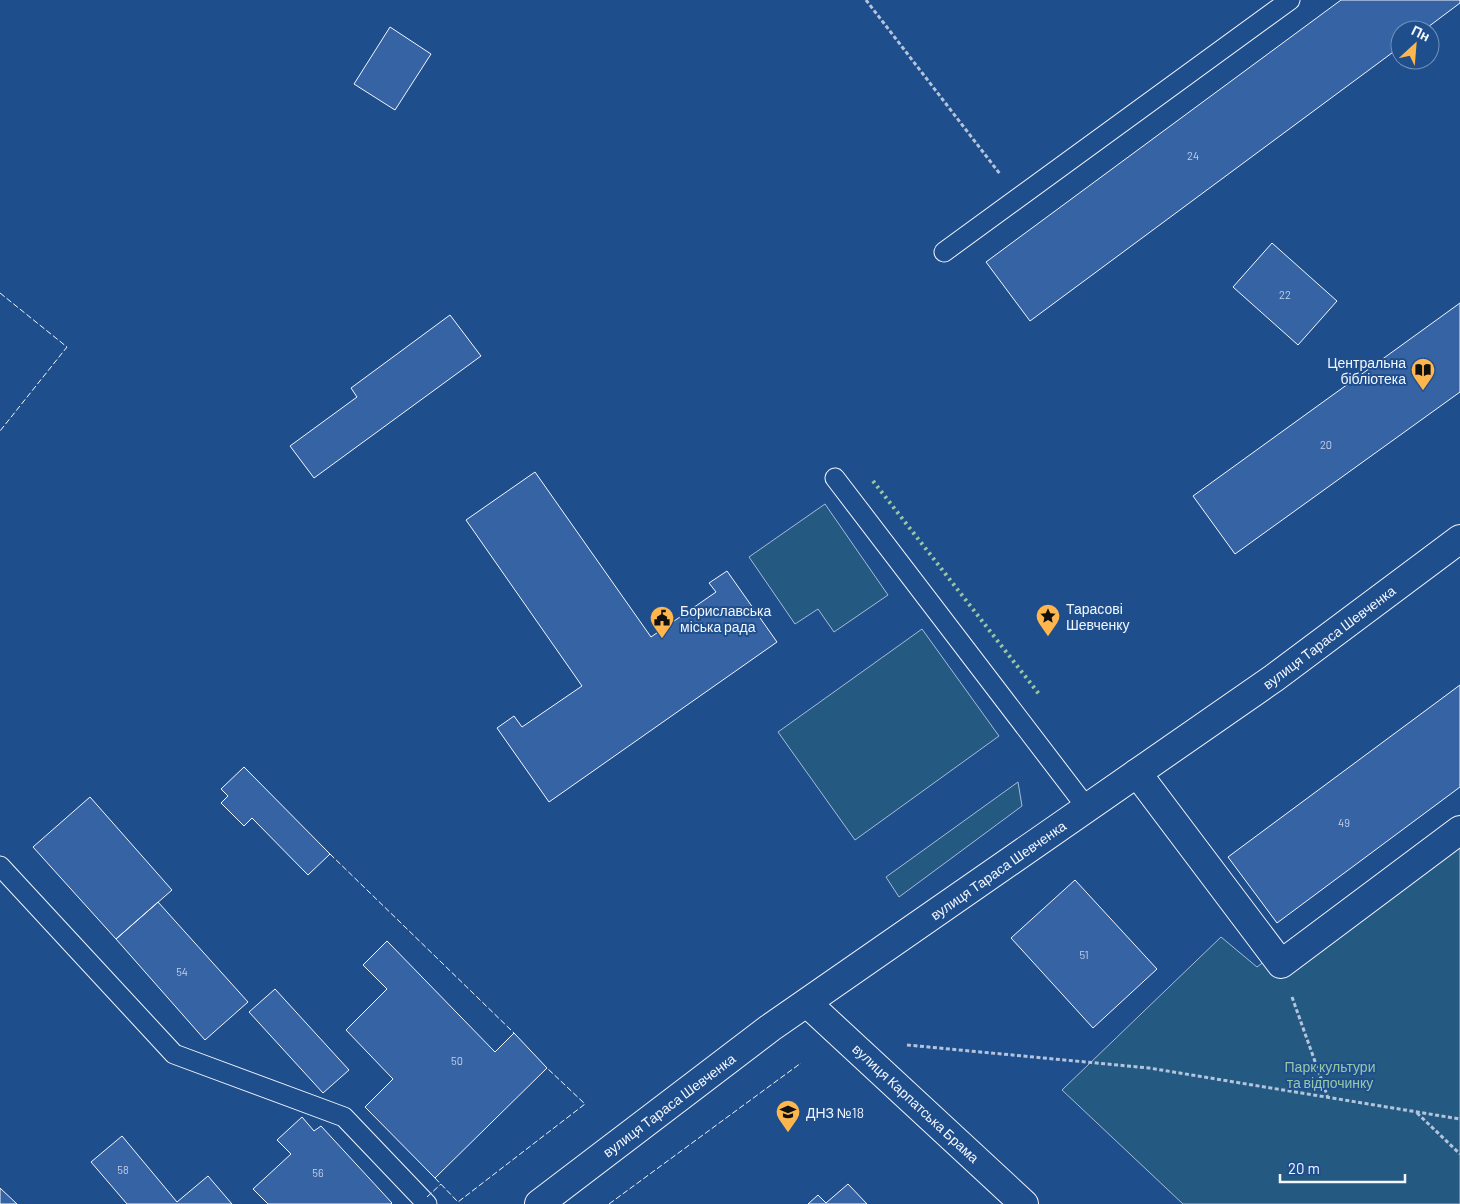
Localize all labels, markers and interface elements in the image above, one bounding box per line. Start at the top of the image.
north arrow [1390,20,1440,70]
text: Пн [1409,21,1433,45]
house number: 24 [1187,149,1199,162]
house number: 22 [1279,288,1291,301]
place label: Центральна бібліотека [1327,354,1406,387]
library icon: Центральна бібліотека [1410,357,1436,391]
house number: 20 [1320,438,1332,451]
street label: вулиця Тараса Шевченка [1259,581,1399,692]
place label: Тарасові Шевченку [1066,600,1130,633]
place label: Бориславська міська рада [680,602,772,635]
place icon: Тарасові Шевченку [1035,603,1061,637]
public building icon: Бориславська міська рада [649,605,675,639]
house number: 49 [1338,816,1350,829]
street label: вулиця Тараса Шевченка [927,817,1069,923]
house number: 51 [1079,948,1089,961]
house number: 54 [176,965,188,978]
street label: вулиця Карпатська Брама [849,1040,983,1166]
street label: вулиця Тараса Шевченка [599,1049,739,1160]
house number: 50 [451,1054,463,1067]
park label: Парк культури та відпочинку [1285,1058,1375,1091]
school or university icon: ДНЗ №18 [775,1099,801,1133]
place label: ДНЗ №18 [806,1104,864,1121]
scale bar [1280,1152,1405,1184]
text: 20 m [1288,1159,1320,1177]
house number: 58 [117,1163,129,1176]
house number: 56 [312,1166,324,1179]

